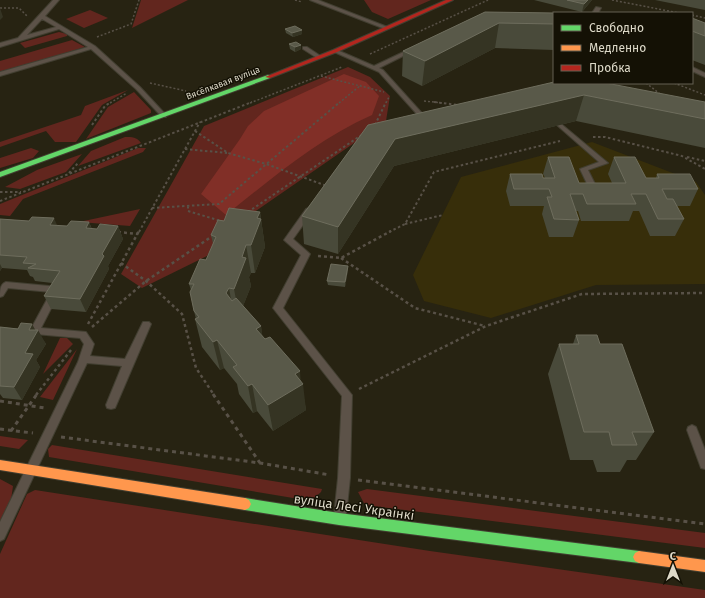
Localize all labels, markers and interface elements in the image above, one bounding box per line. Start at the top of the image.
legend [553,12,693,84]
text: Свободно [589,21,644,35]
text: Медленно [589,41,646,55]
text: Пробка [589,61,631,75]
street label: Вясёлкавая вуліца [185,64,261,102]
street label: вуліца Лесі Украінкі [293,491,415,523]
north arrow [653,546,693,586]
text: С [670,550,677,563]

